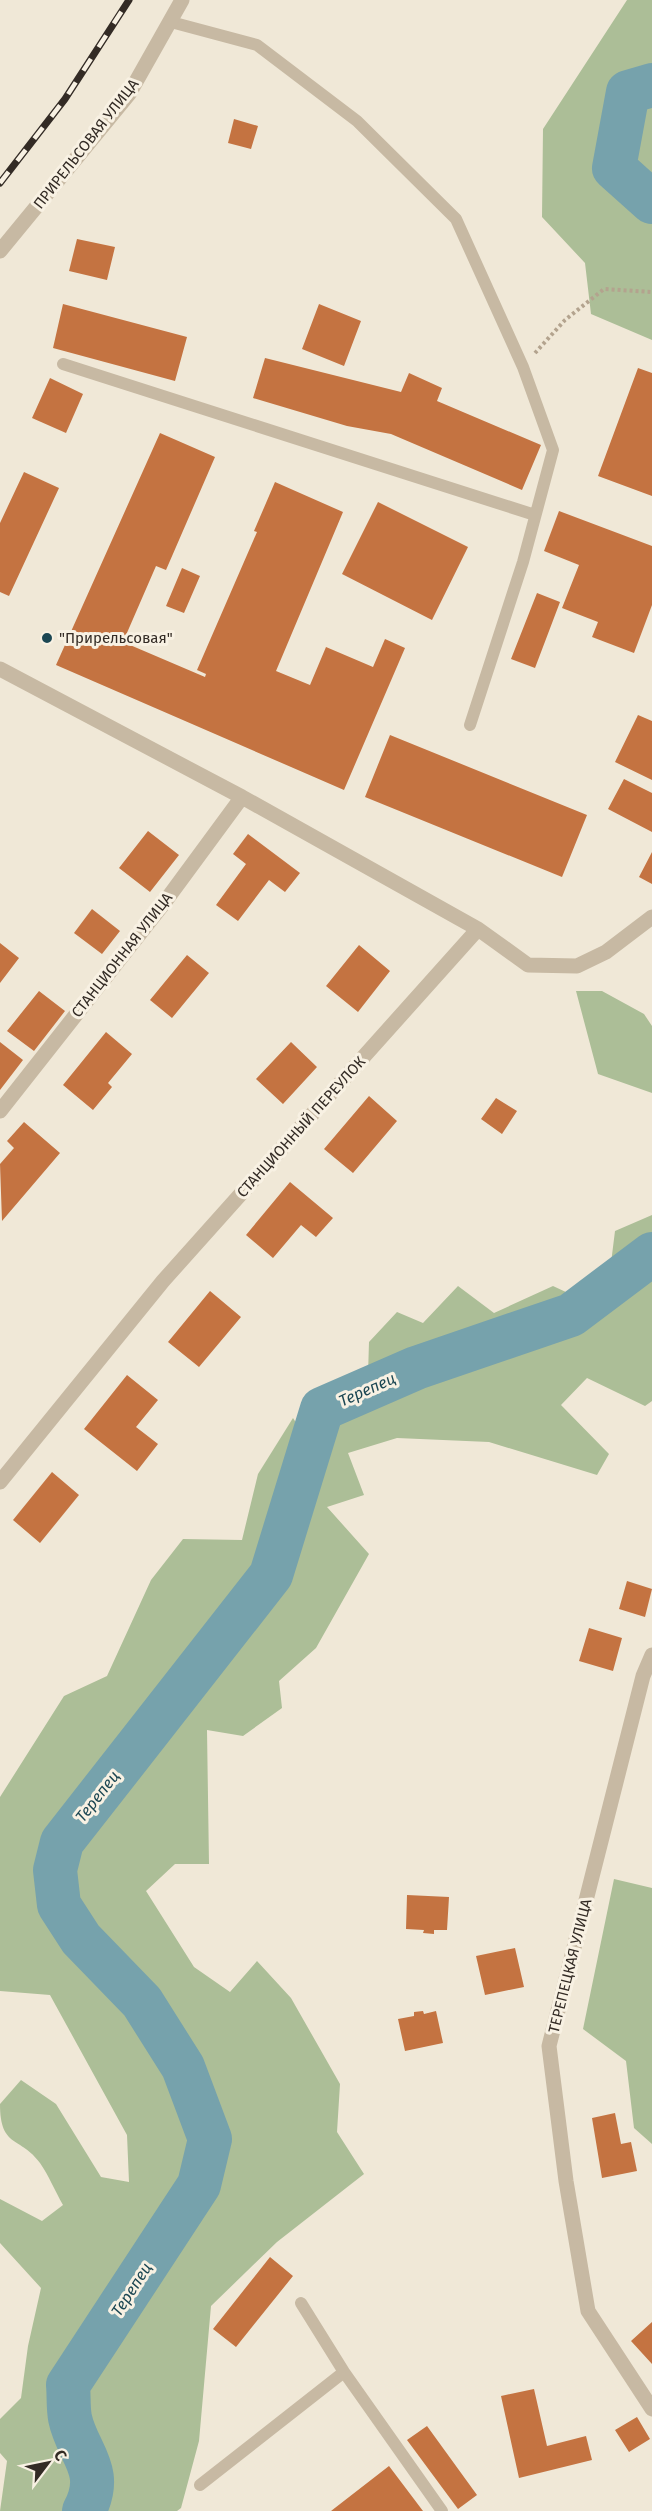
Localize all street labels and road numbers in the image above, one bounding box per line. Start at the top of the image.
street label: ПРИРЕЛЬСОВАЯ УЛИЦА [30,75,143,213]
street label: СТАНЦИОННАЯ УЛИЦА [68,889,176,1021]
street label: СТАНЦИОННЫЙ ПЕРЕУЛОК [233,1053,369,1201]
street label: ТЕРЕПЕЦКАЯ УЛИЦА [545,1897,595,2035]

